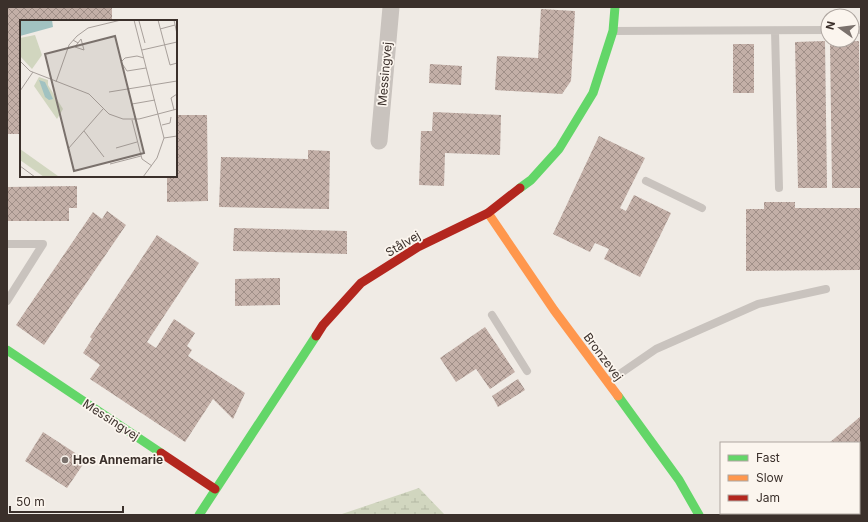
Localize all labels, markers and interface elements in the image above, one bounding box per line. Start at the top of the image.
north arrow [820,8,860,48]
inset map [20,20,177,177]
text: N [822,20,838,31]
street label: Messingvej [374,41,395,107]
street label: Stålvej [383,227,423,260]
street label: Bronzevej [581,330,626,384]
street label: Messingvej [80,396,142,443]
legend [720,442,860,514]
text: Fast [756,450,780,465]
place label: Hos Annemarie [73,452,163,467]
marker: Hos Annemarie [60,455,70,465]
text: Slow [756,470,784,485]
scale bar [10,488,123,514]
text: Jam [756,490,780,505]
text: 50 m [16,494,45,509]

